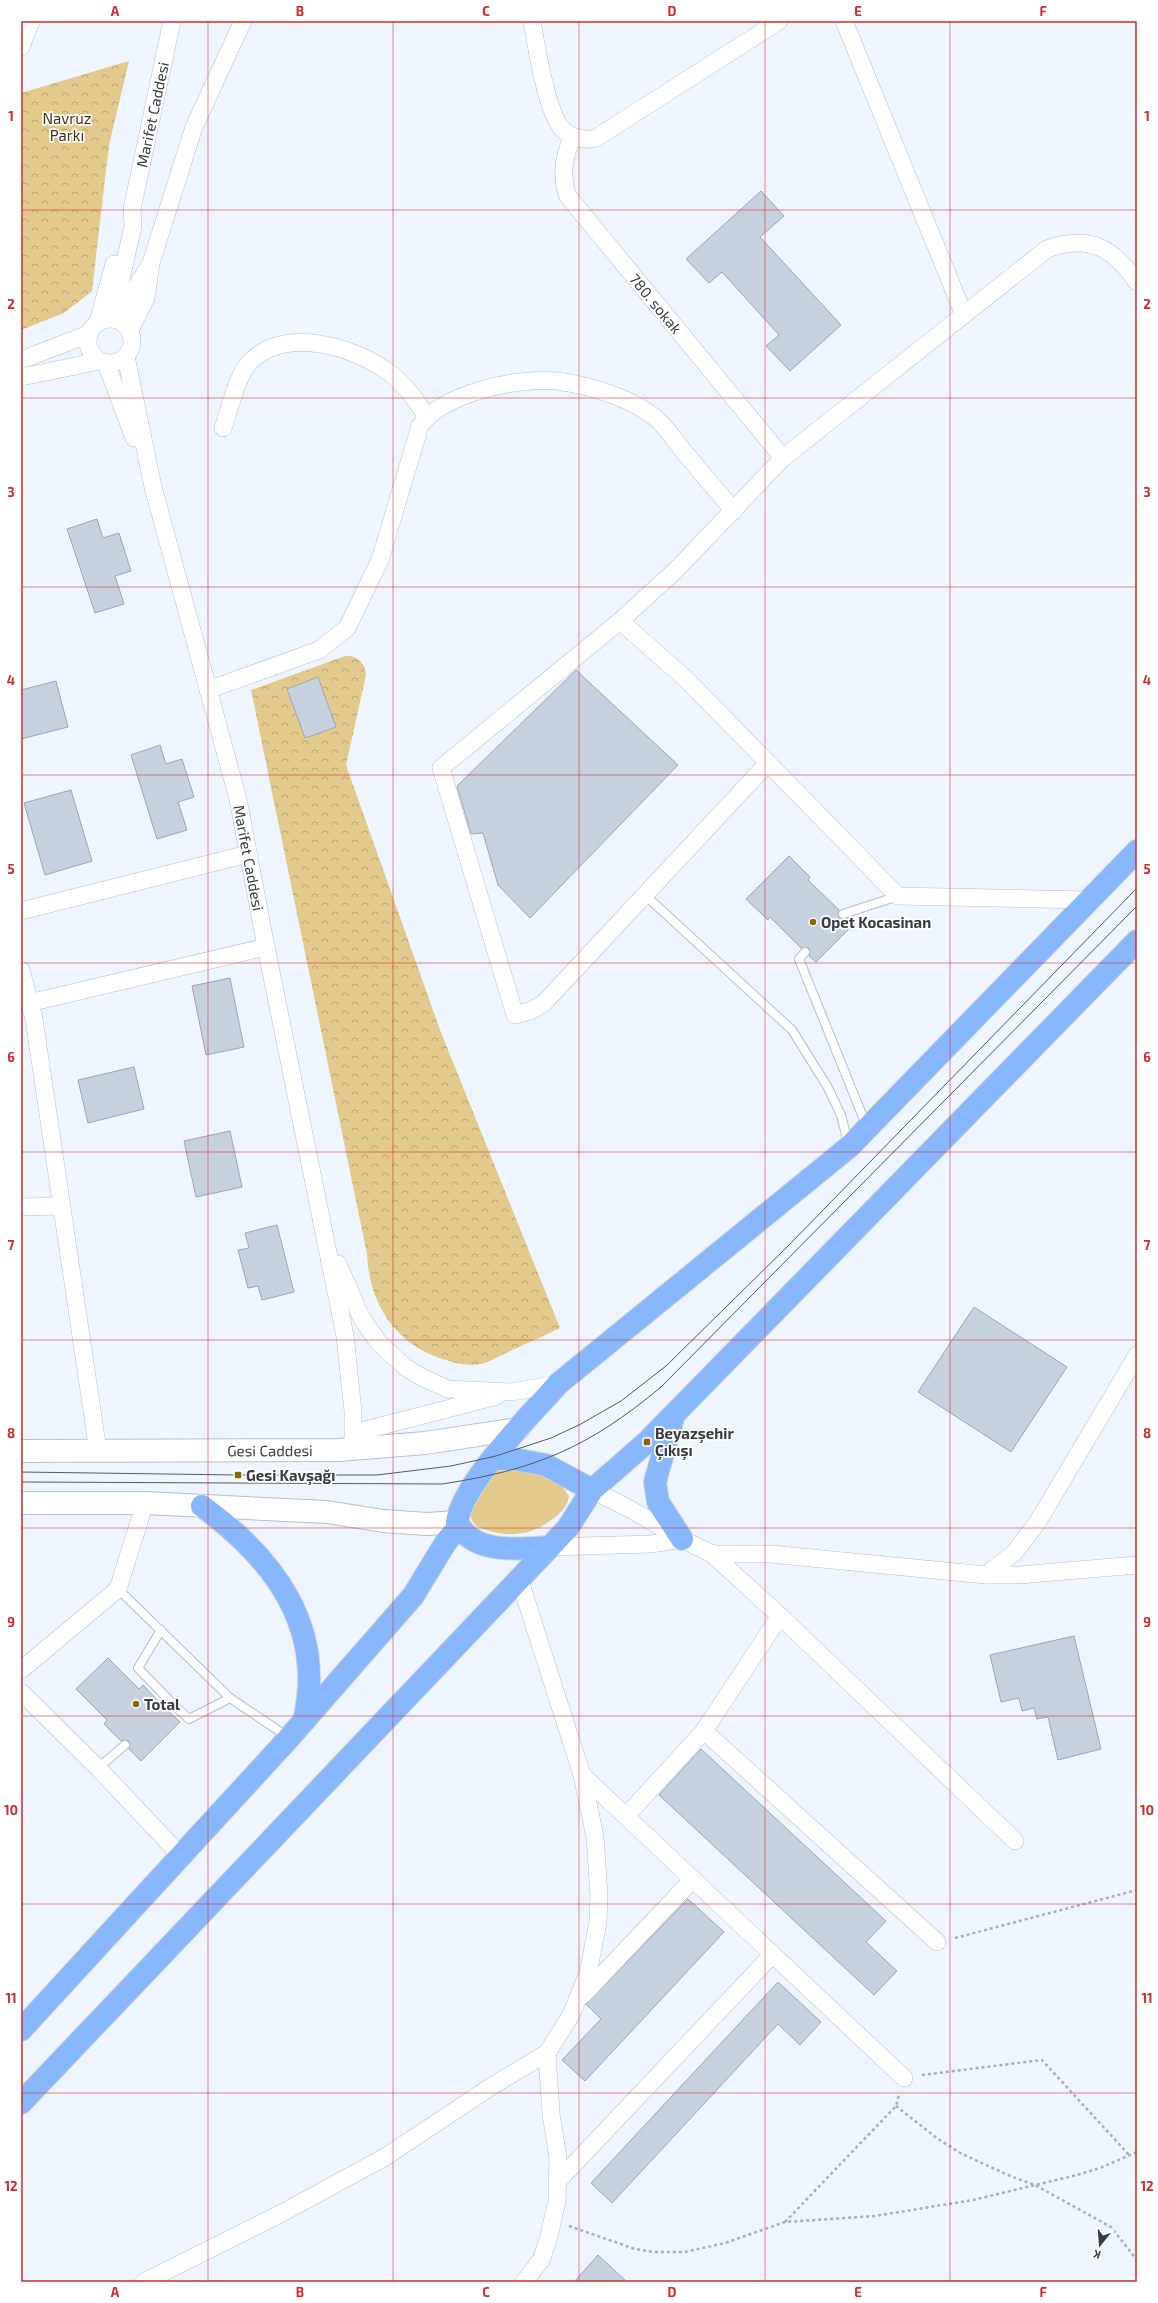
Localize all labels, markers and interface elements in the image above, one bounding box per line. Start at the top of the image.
text: A [111,3,120,19]
text: B [296,3,304,19]
text: C [482,3,490,19]
text: D [668,3,677,19]
text: E [854,3,862,19]
text: F [1039,3,1047,19]
street label: Marifet Caddesi [132,60,172,169]
text: 1 [8,108,14,124]
text: 1 [1144,108,1150,124]
park label: Navruz Parkı [43,109,91,144]
street label: 780. sokak [626,270,686,337]
text: 2 [7,296,15,312]
text: 2 [1143,296,1151,312]
text: 3 [7,484,15,500]
text: 3 [1143,484,1151,500]
text: 4 [7,672,15,688]
text: 4 [1143,672,1151,688]
street label: Marifet Caddesi [230,803,268,912]
text: 5 [7,861,15,877]
text: 5 [1143,861,1151,877]
place label: Opet Kocasinan [821,913,931,931]
marker: Opet Kocasinan [808,917,818,927]
text: 6 [7,1049,15,1065]
text: 6 [1143,1049,1151,1065]
text: 7 [8,1237,15,1253]
text: 7 [1144,1237,1151,1253]
place label: Beyazşehir Çıkışı [655,1424,734,1461]
text: 8 [7,1425,15,1441]
text: 8 [1143,1425,1151,1441]
marker: Beyazşehir Çıkışı [642,1437,652,1447]
street label: Gesi Caddesi [227,1441,313,1459]
place label: Gesi Kavşağı [246,1466,335,1486]
marker: Gesi Kavşağı [233,1470,243,1480]
text: 9 [7,1614,15,1630]
text: 9 [1143,1614,1151,1630]
place label: Total [144,1695,180,1713]
marker: Total [131,1699,141,1709]
text: 10 [4,1802,18,1818]
text: 10 [1140,1802,1154,1818]
text: 11 [5,1990,17,2006]
text: 11 [1141,1990,1153,2006]
text: 12 [4,2178,18,2194]
text: 12 [1140,2178,1154,2194]
north arrow [1080,2225,1120,2265]
text: K [1092,2248,1102,2262]
text: A [111,2284,120,2300]
text: B [296,2284,304,2300]
text: C [482,2284,490,2300]
text: D [668,2284,677,2300]
text: E [854,2284,862,2300]
text: F [1039,2284,1047,2300]

